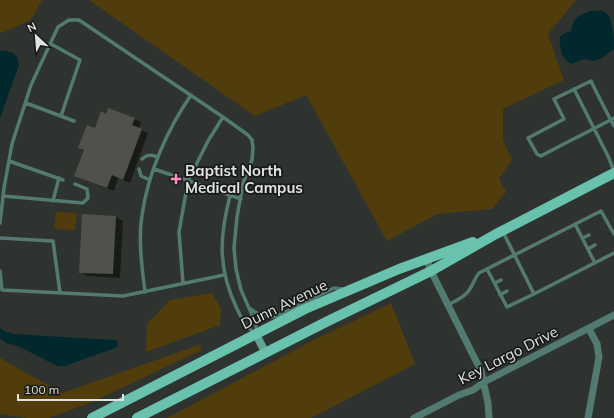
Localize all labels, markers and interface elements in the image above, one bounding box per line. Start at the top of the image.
north arrow [16,16,56,56]
text: N [25,19,38,35]
place label: Baptist North Medical Campus [185,161,303,197]
marker: Baptist North Medical Campus [170,173,182,185]
street label: Dunn Avenue [238,275,330,333]
street label: Key Largo Drive [455,322,561,388]
scale bar [18,376,123,402]
text: 100 m [24,382,59,397]

